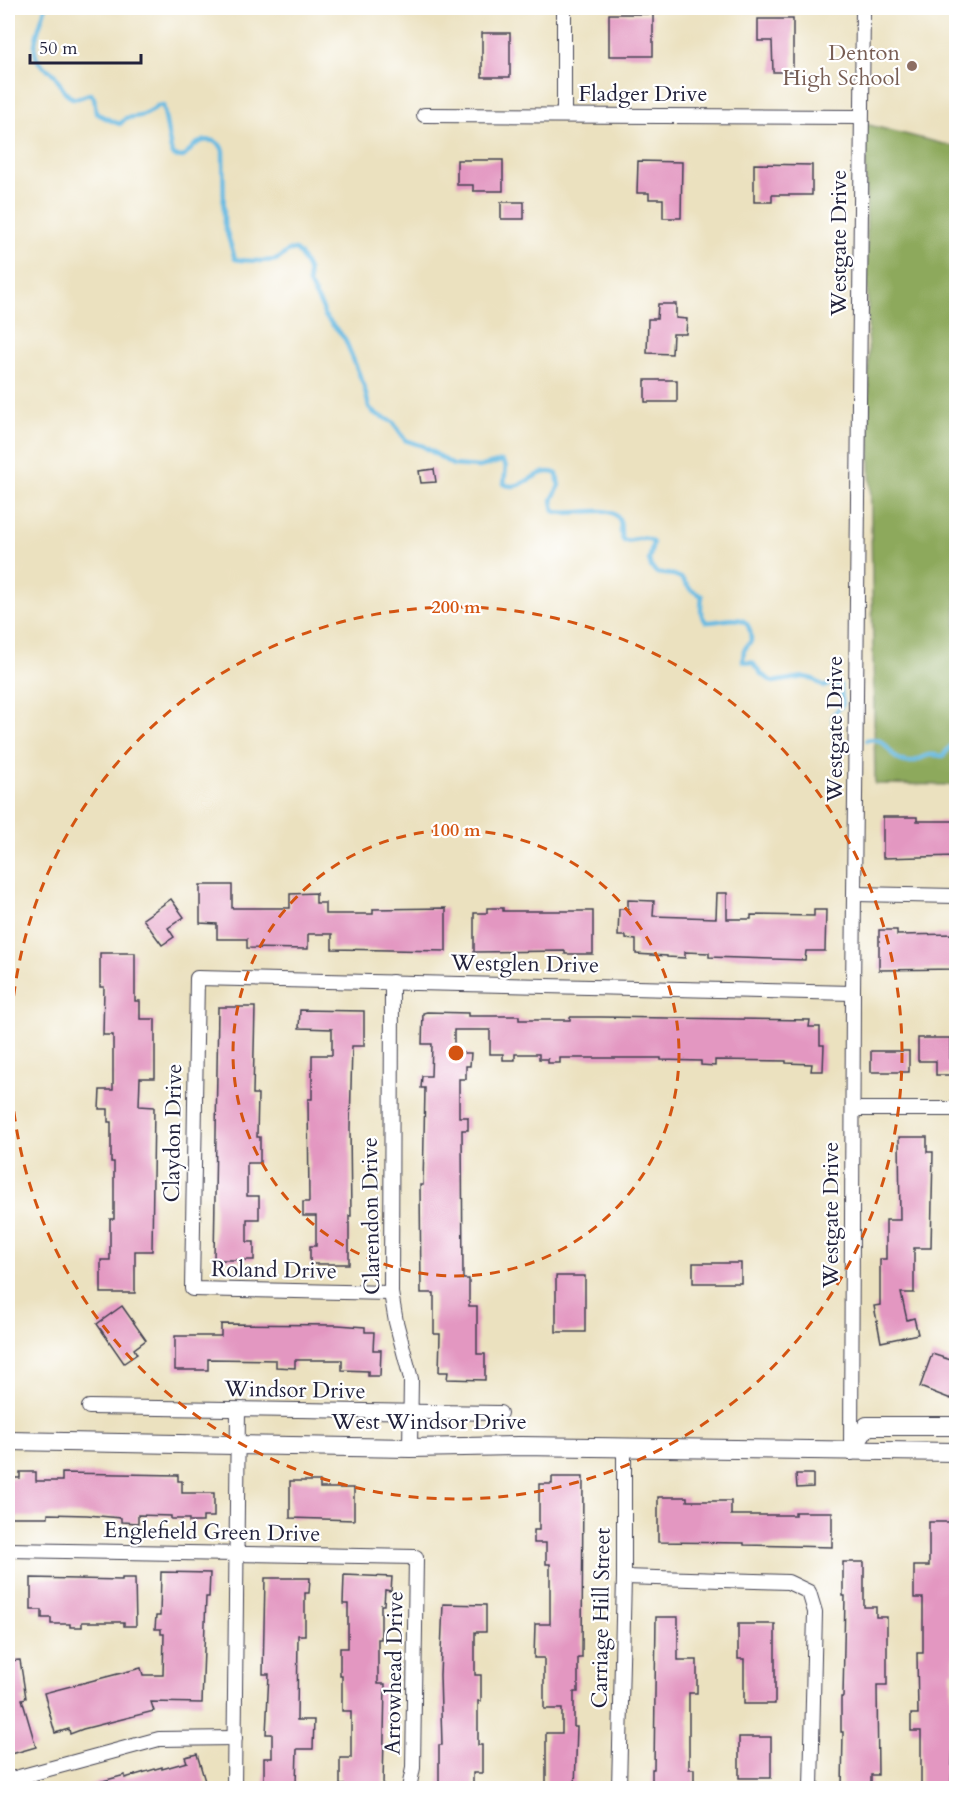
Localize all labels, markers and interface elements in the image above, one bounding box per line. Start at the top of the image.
scale bar [30,27,141,65]
text: 50 m [39,36,78,61]
place label: Denton High School [783,38,900,93]
marker: Denton High School [905,59,919,73]
street label: Fladger Drive [579,79,707,109]
street label: Westgate Drive [824,170,854,317]
text: 200 m [431,595,481,620]
street label: Westgate Drive [820,656,850,803]
text: 100 m [431,818,481,843]
street label: Westglen Drive [450,948,599,980]
centre of rings [446,1043,466,1063]
street label: Claydon Drive [157,1063,189,1203]
street label: Clarendon Drive [355,1137,387,1295]
street label: Westgate Drive [816,1142,846,1289]
street label: Roland Drive [211,1254,337,1286]
street label: Windsor Drive [223,1374,366,1406]
street label: West Windsor Drive [330,1407,527,1437]
street label: Englefield Green Drive [103,1515,321,1549]
street label: Carriage Hill Street [584,1527,618,1709]
street label: Arrowhead Drive [378,1591,410,1755]

